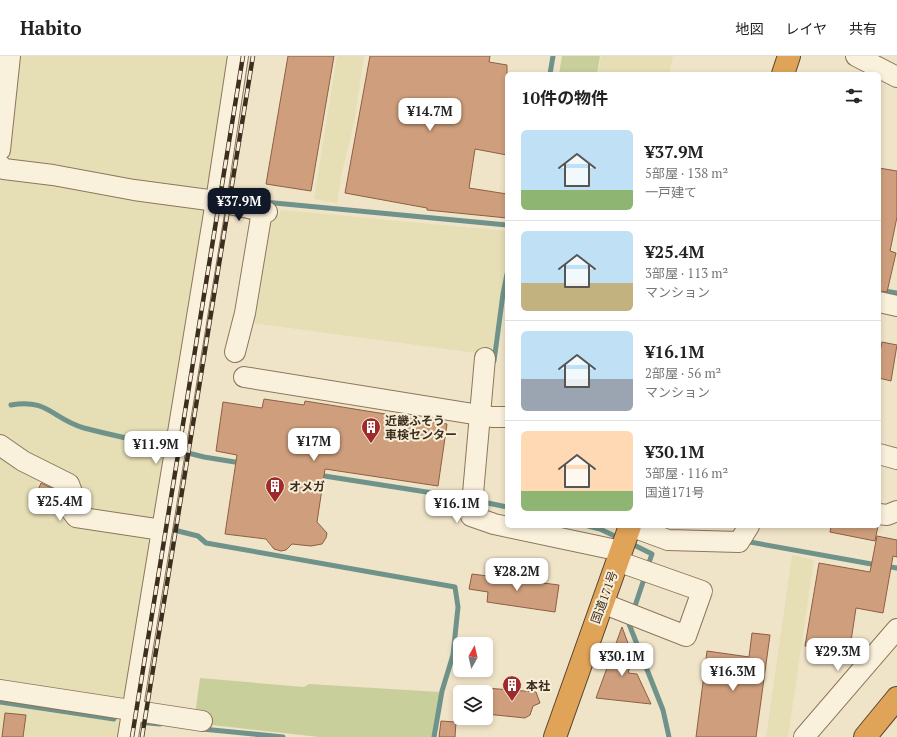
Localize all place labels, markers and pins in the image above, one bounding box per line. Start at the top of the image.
pin: ¥14.7M [397,98,463,132]
pin: ¥37.9M [206,188,272,222]
place label: 近畿ふそう 車検センター [385,413,457,442]
building icon: 近畿ふそう 車検センター [360,416,382,444]
pin: ¥17M [290,428,338,462]
pin: ¥11.9M [123,431,189,465]
building icon: オメガ [264,475,286,503]
place label: オメガ [289,479,325,494]
pin: ¥25.4M [27,488,93,522]
pin: ¥16.1M [424,490,490,524]
pin: ¥28.2M [484,558,550,592]
pin: ¥29.3M [805,638,871,672]
pin: ¥30.1M [589,643,655,677]
pin: ¥16.3M [700,658,766,692]
building icon: 本社 [501,674,523,702]
place label: 本社 [526,678,550,693]

